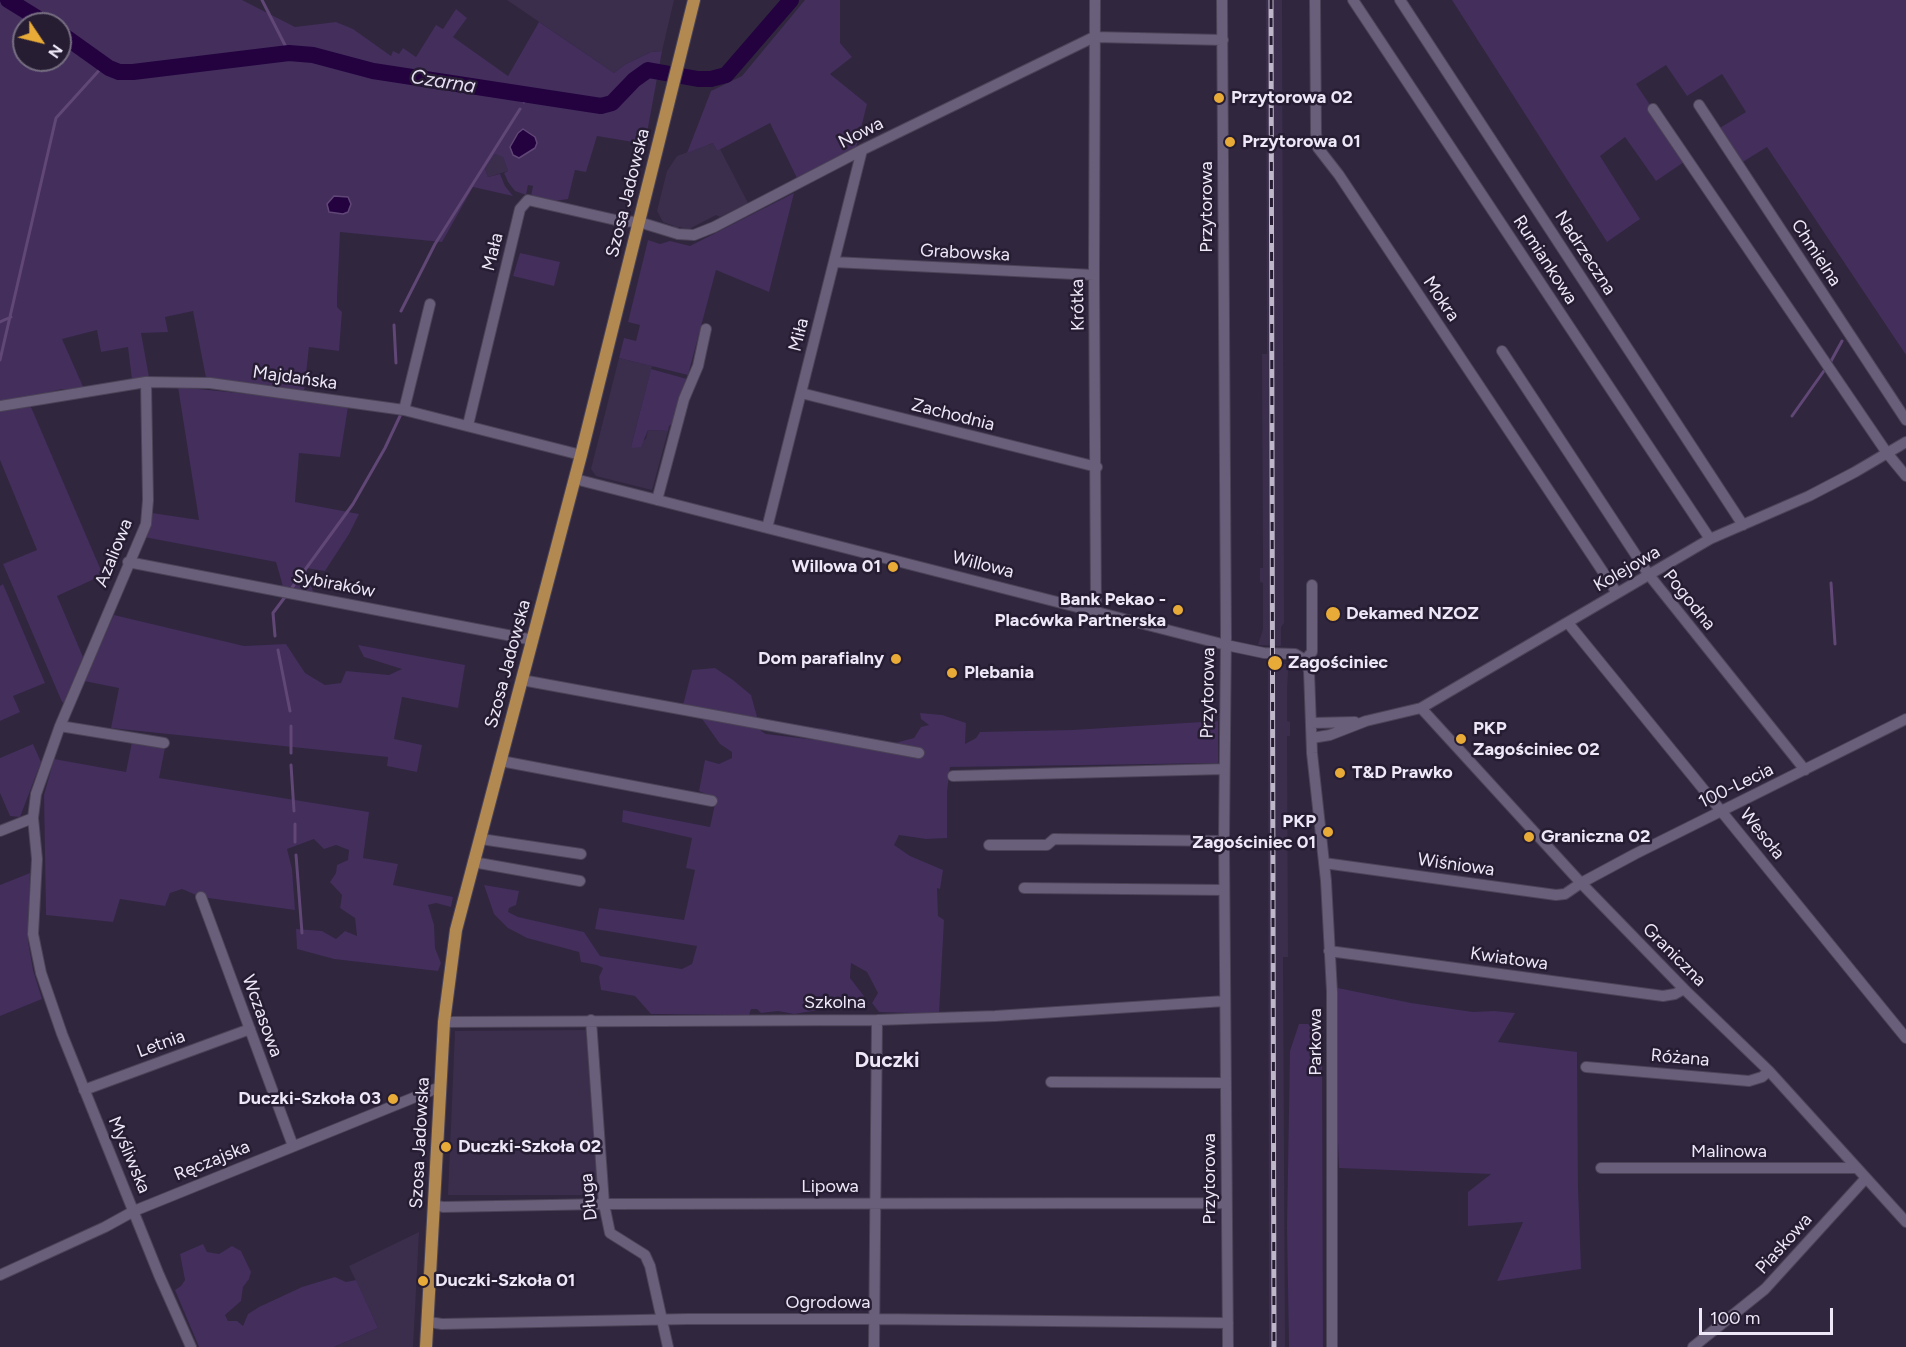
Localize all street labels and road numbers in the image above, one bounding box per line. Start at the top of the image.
street label: Nowa [835,113,887,153]
street label: Szosa Jadowska [602,126,654,260]
street label: Przytorowa [1196,161,1218,253]
street label: Nadrzeczna [1550,207,1620,299]
street label: Rumiankowa [1508,211,1582,309]
street label: Chmielna [1786,215,1846,291]
street label: Mała [478,231,508,273]
street label: Grabowska [920,240,1010,266]
street label: Mokra [1418,272,1464,326]
street label: Krótka [1067,279,1089,331]
street label: Miła [784,316,814,354]
street label: Majdańska [251,361,339,395]
street label: Zachodnia [909,394,997,436]
street label: Azaliowa [91,516,137,590]
street label: Kolejowa [1590,541,1664,597]
street label: Willowa [950,547,1016,583]
street label: Sybiraków [291,565,377,603]
street label: Pogodna [1658,565,1720,635]
street label: Szosa Jadowska [481,598,535,730]
street label: Przytorowa [1196,647,1220,739]
street label: 100-Lecia [1695,759,1777,813]
street label: Wesoła [1735,804,1789,864]
street label: Wiśniowa [1416,849,1496,881]
street label: Graniczna [1638,919,1710,991]
street label: Kwiatowa [1469,943,1549,975]
street label: Wczasowa [237,972,287,1060]
street label: Szkolna [804,992,866,1014]
street label: Parkowa [1305,1008,1327,1076]
street label: Letnia [134,1025,188,1063]
street label: Różana [1650,1045,1710,1071]
street label: Szosa Jadowska [406,1077,434,1209]
street label: Myśliwska [103,1113,155,1197]
street label: Przytorowa [1199,1133,1221,1225]
street label: Ręczajska [171,1136,253,1186]
street label: Malinowa [1691,1141,1767,1163]
street label: Długa [576,1172,602,1222]
street label: Lipowa [801,1176,859,1198]
street label: Piaskowa [1751,1209,1817,1279]
street label: Ogrodowa [786,1292,870,1314]

